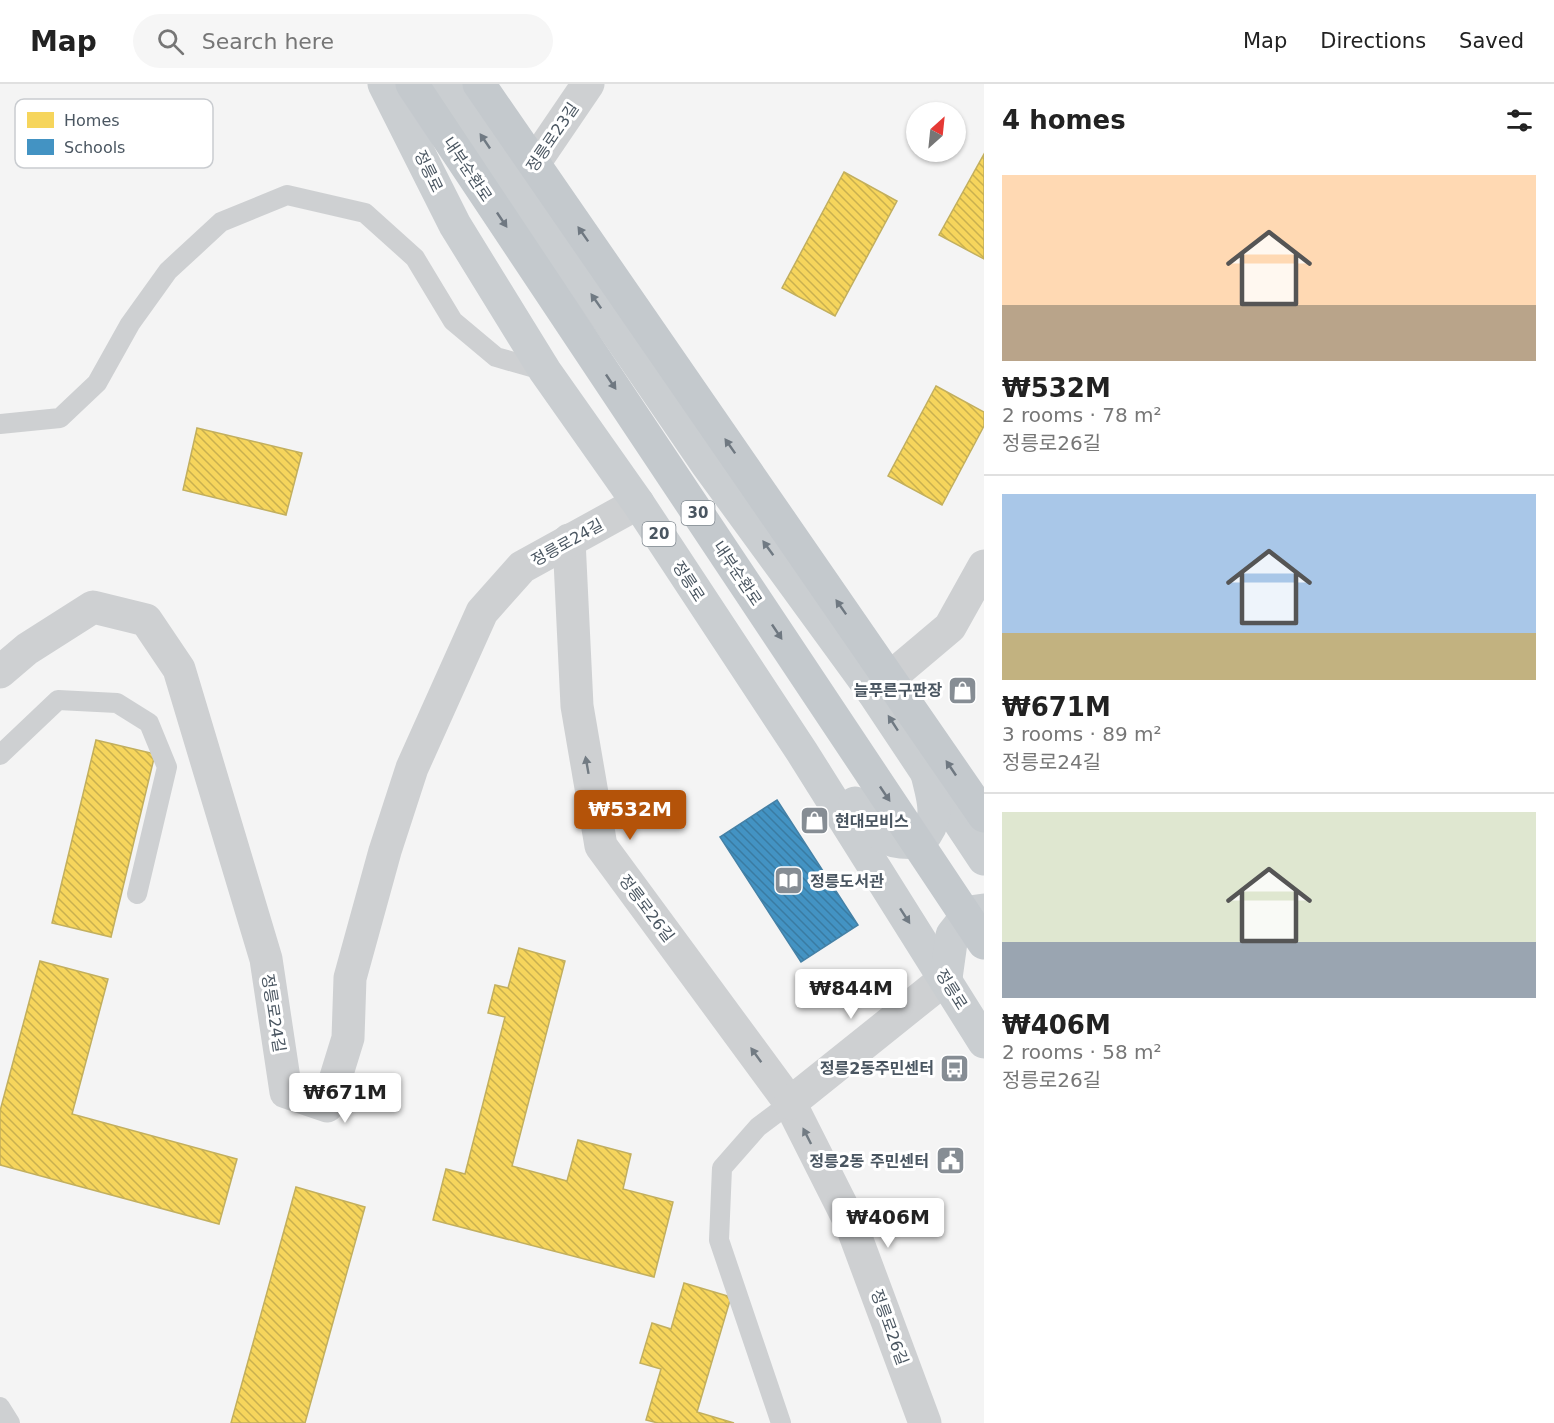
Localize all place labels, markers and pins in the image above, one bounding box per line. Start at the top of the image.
shop icon: 늘푸른구판장 [947,674,979,706]
place label: 늘푸른구판장 [854,681,942,700]
pin: ₩532M [588,790,672,841]
shop icon: 현대모비스 [798,805,830,837]
place label: 현대모비스 [835,812,909,831]
library icon: 정릉도서관 [773,865,805,897]
place label: 정릉도서관 [810,872,884,891]
pin: ₩844M [809,969,893,1020]
bus stop icon: 정릉2동주민센터 [939,1052,971,1084]
place label: 정릉2동주민센터 [820,1059,934,1078]
pin: ₩671M [303,1073,387,1124]
public building icon: 정릉2동 주민센터 [934,1145,966,1177]
place label: 정릉2동 주민센터 [809,1152,929,1171]
pin: ₩406M [846,1198,930,1249]

